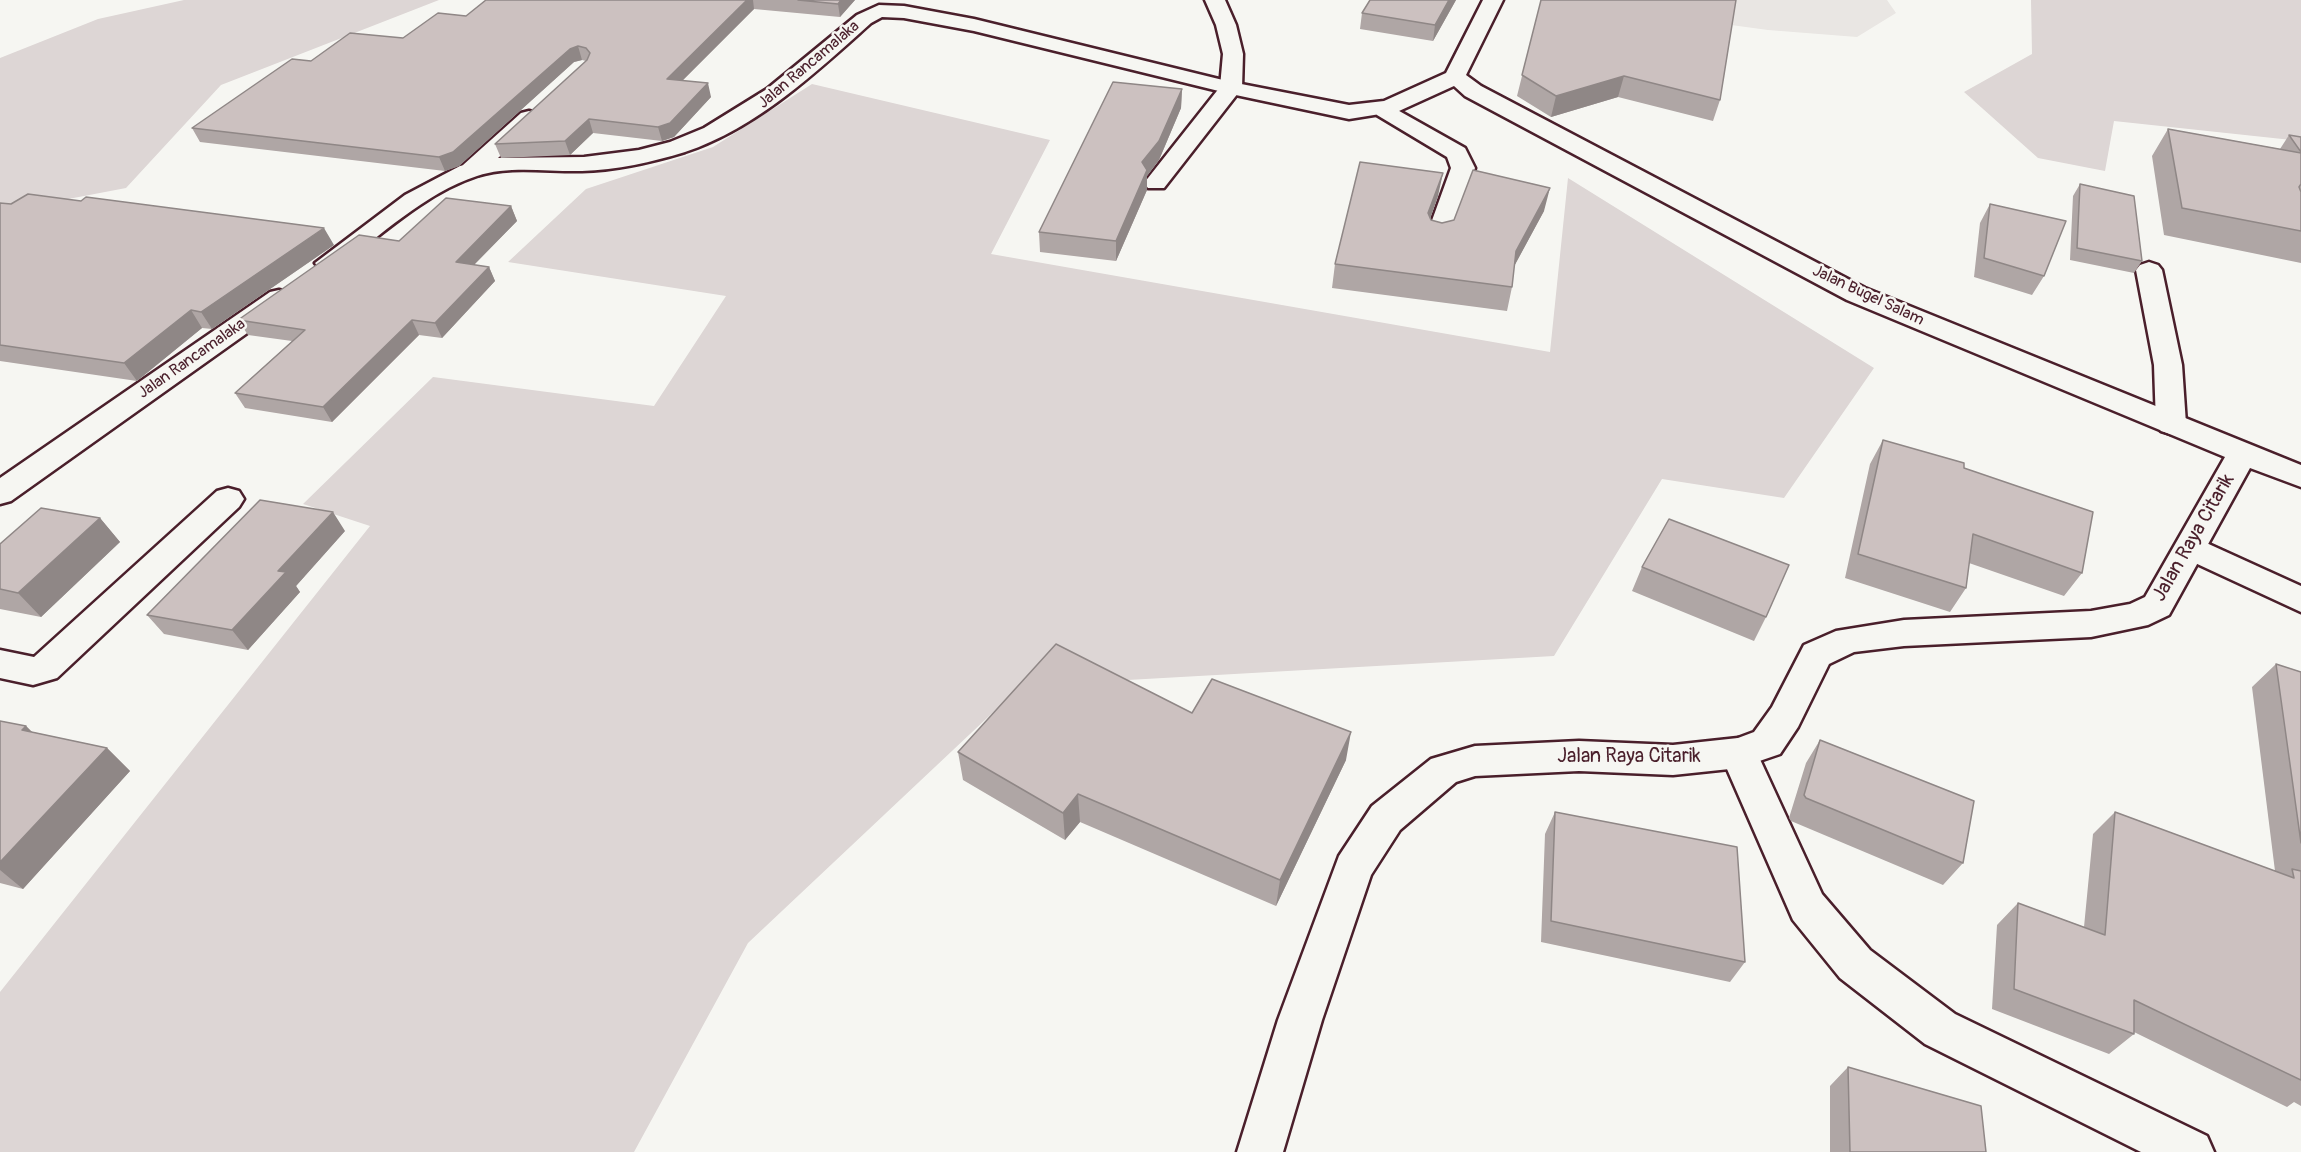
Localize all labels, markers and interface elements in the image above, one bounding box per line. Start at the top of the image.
street label: Jalan Rancamalaka [754,17,864,113]
street label: Jalan Bugel Salam [1809,262,1927,330]
street label: Jalan Rancamalaka [135,315,249,403]
street label: Jalan Raya Citarik [2148,470,2240,606]
street label: Jalan Raya Citarik [1557,745,1701,769]

